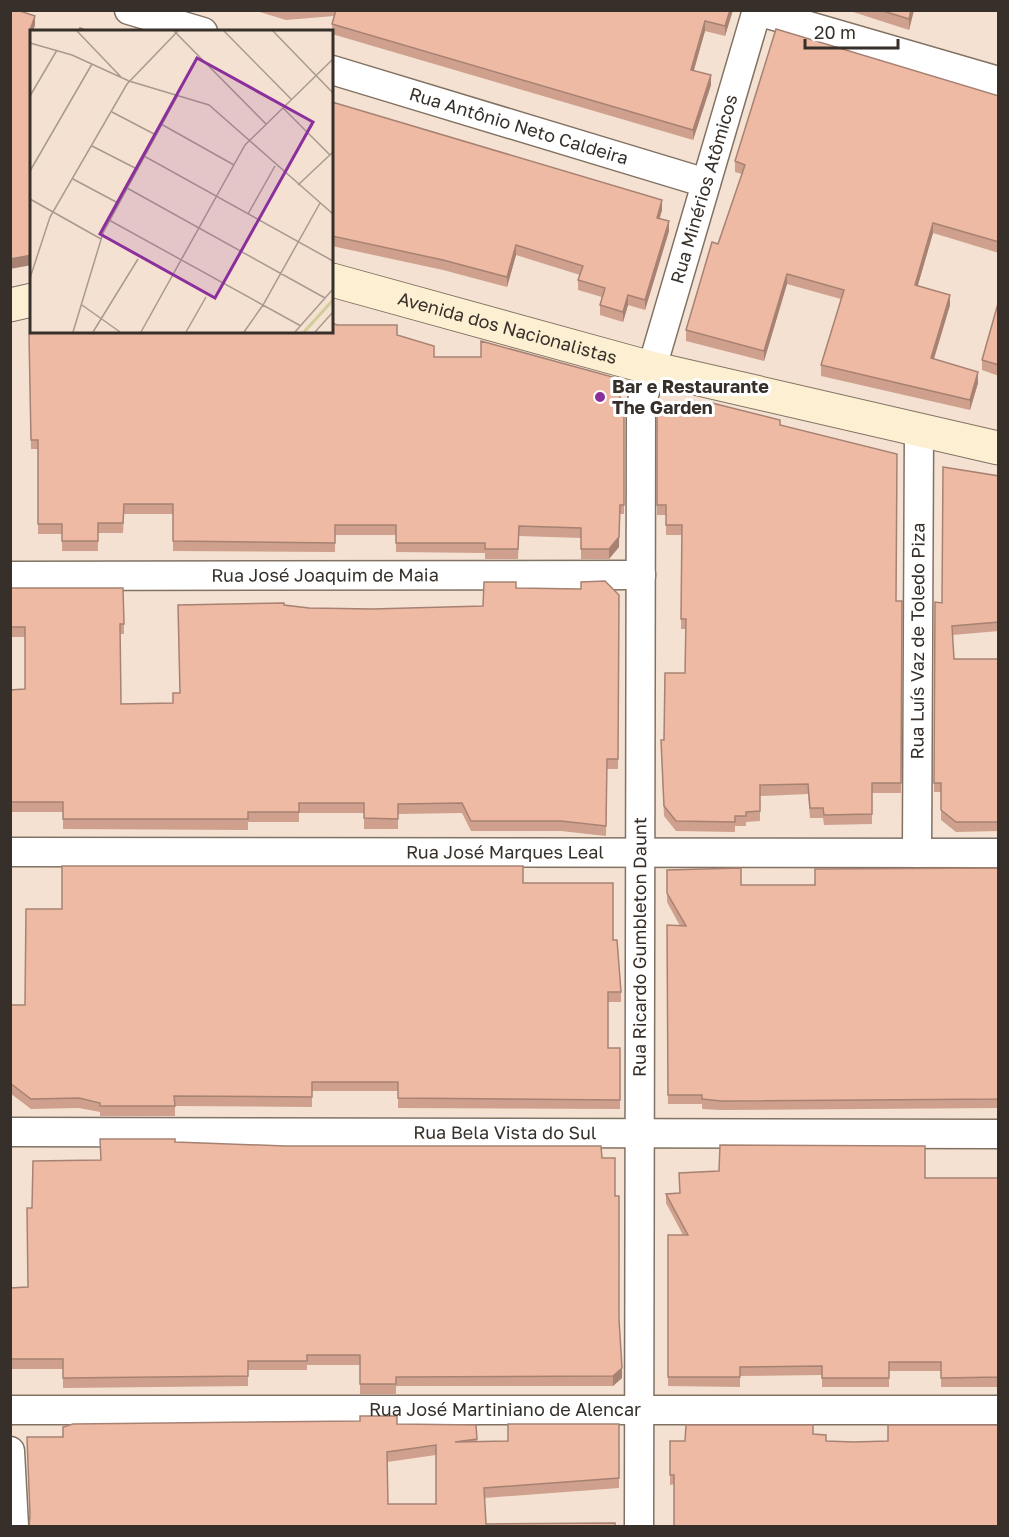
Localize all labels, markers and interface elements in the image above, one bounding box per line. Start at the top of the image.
scale bar [805,12,898,50]
text: 20 m [814,21,856,43]
inset map [30,30,333,333]
street label: Rua Antônio Neto Caldeira [407,82,631,169]
street label: Rua Minérios Atômicos [665,92,742,286]
street label: Avenida dos Nacionalistas [396,287,620,368]
place label: Bar e Restaurante The Garden [612,375,769,418]
marker: Bar e Restaurante The Garden [593,390,607,404]
street label: Rua Luís Vaz de Toledo Piza [905,523,929,759]
street label: Rua José Joaquim de Maia [211,563,439,586]
street label: Rua Ricardo Gumbleton Daunt [628,817,650,1077]
street label: Rua José Marques Leal [406,840,604,863]
street label: Rua Bela Vista do Sul [413,1121,597,1143]
street label: Rua José Martiniano de Alencar [369,1398,641,1420]

